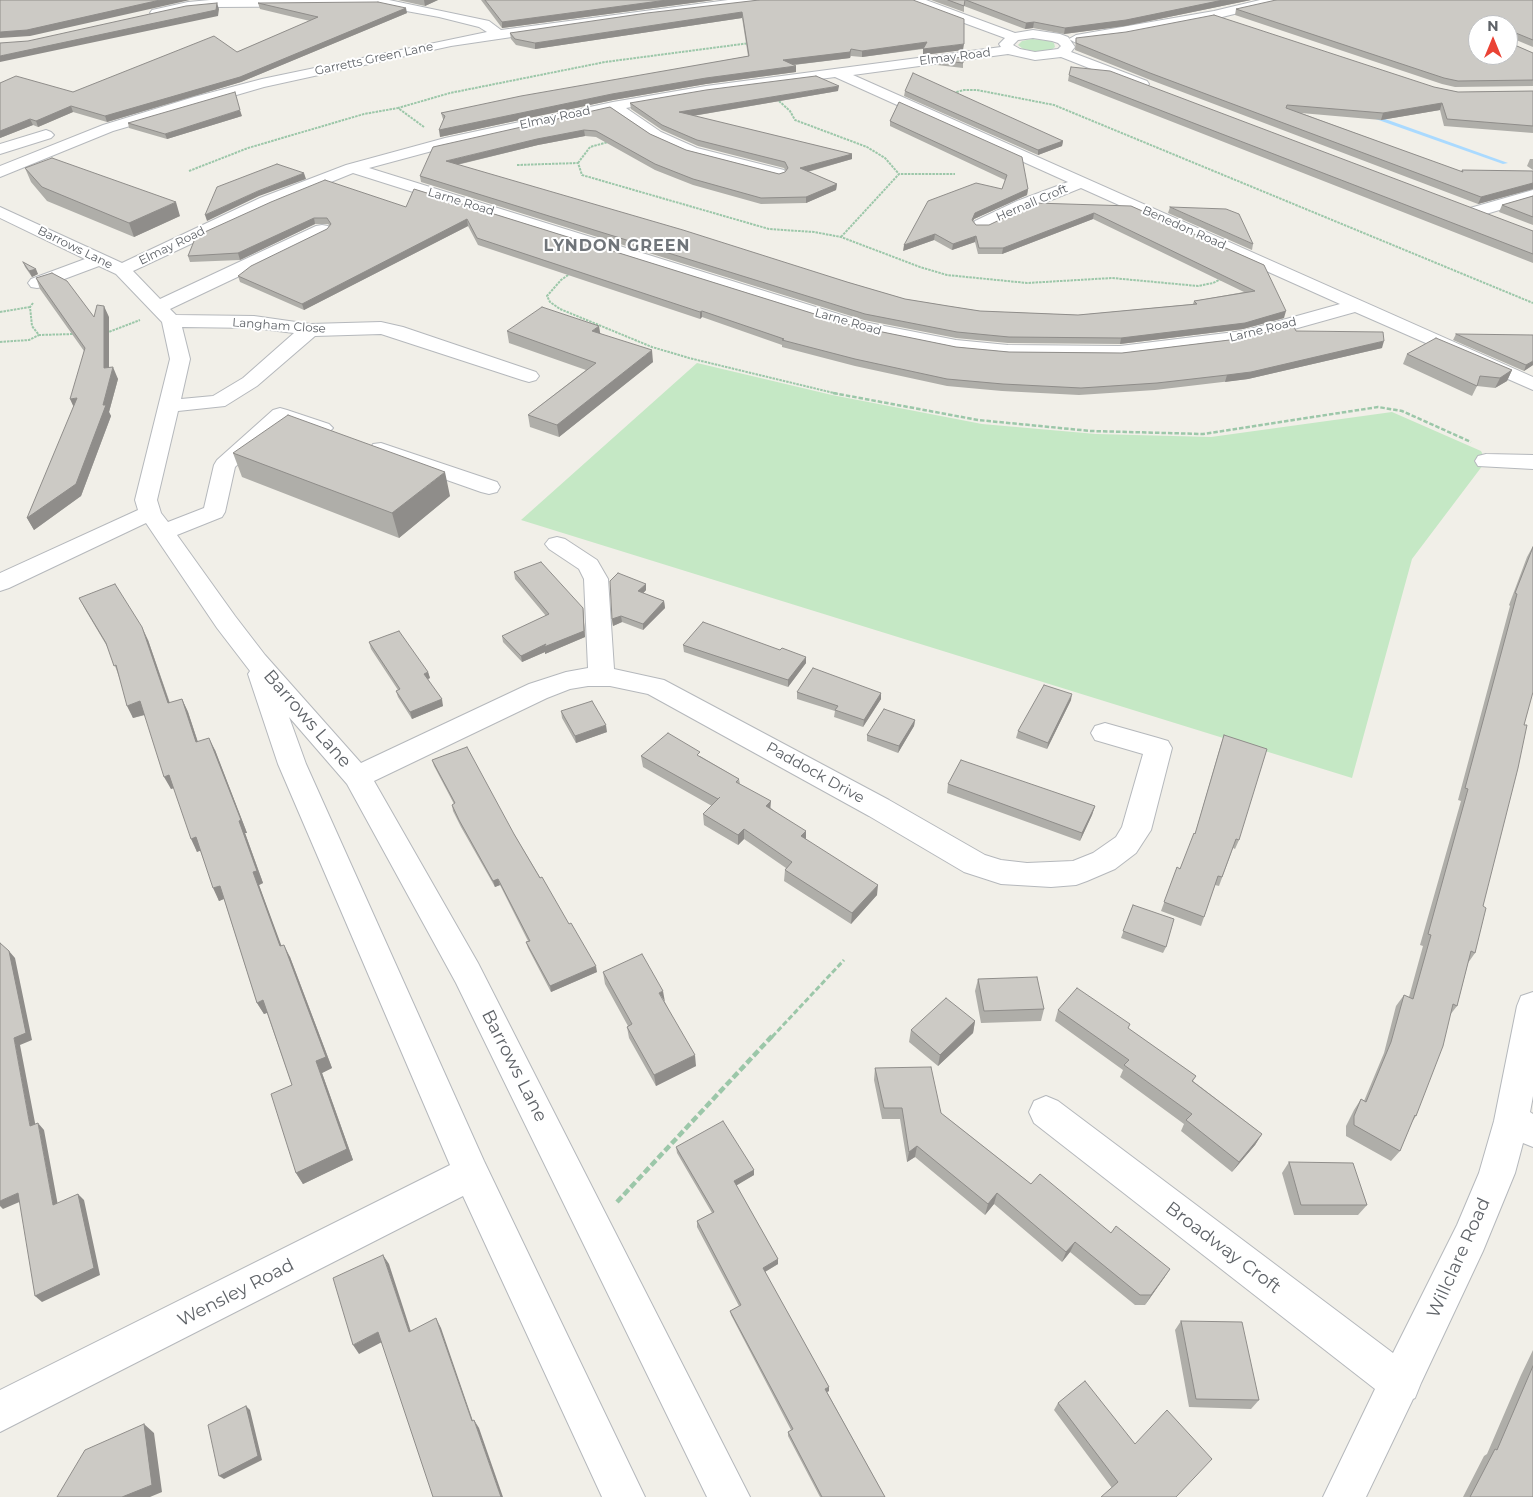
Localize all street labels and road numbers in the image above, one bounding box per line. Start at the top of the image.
street label: Garretts Green Lane [313,39,435,79]
street label: Elmay Road [918,45,992,69]
street label: Elmay Road [518,103,592,133]
street label: Hernall Croft [994,181,1070,225]
street label: Larne Road [426,185,496,219]
street label: Benedon Road [1140,203,1228,253]
street label: Barrows Lane [35,224,115,272]
street label: Elmay Road [137,224,207,268]
street label: Larne Road [813,306,883,338]
street label: Larne Road [1228,315,1298,345]
street label: Langham Close [232,316,326,336]
street label: Barrows Lane [259,666,355,772]
street label: Paddock Drive [763,739,867,807]
street label: Barrows Lane [477,1006,551,1126]
street label: Willclare Road [1423,1195,1495,1321]
street label: Broadway Croft [1161,1197,1285,1299]
street label: Wensley Road [174,1254,298,1332]

